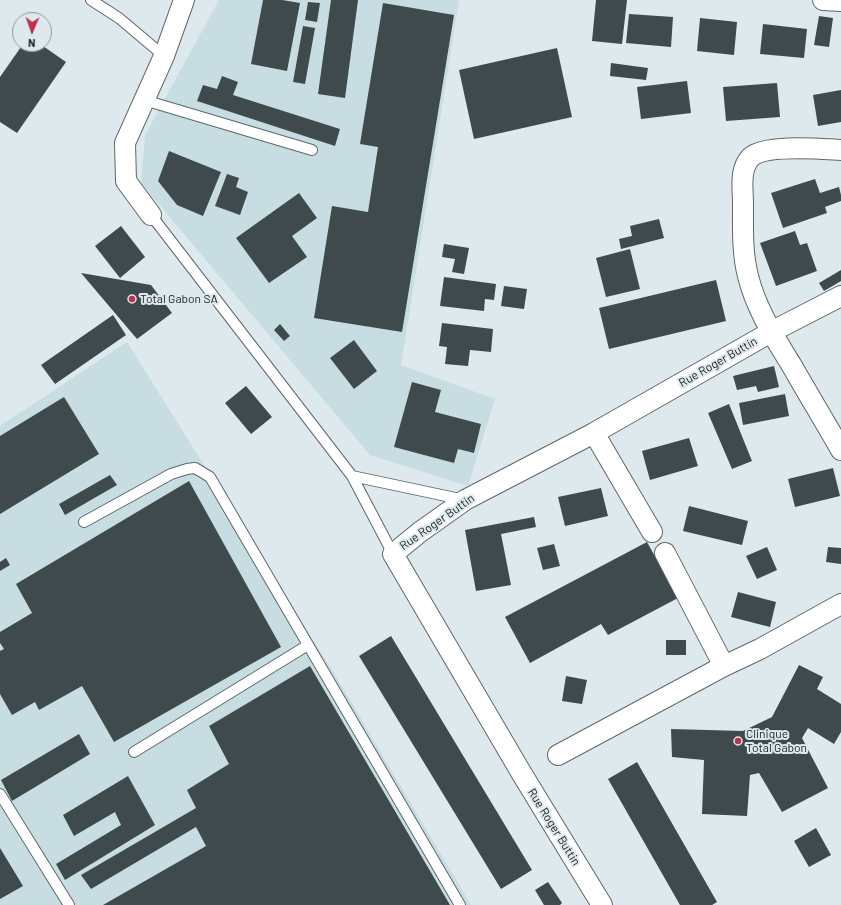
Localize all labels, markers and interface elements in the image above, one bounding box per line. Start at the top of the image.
north arrow [12,12,52,52]
text: N [28,37,35,50]
place label: Total Gabon SA [140,292,218,306]
marker: Total Gabon SA [127,294,137,304]
street label: Rue Roger Buttin [676,334,760,390]
street label: Rue Roger Buttin [397,491,477,553]
place label: Clinique Total Gabon [746,727,807,755]
marker: Clinique Total Gabon [733,736,743,746]
street label: Rue Roger Buttin [525,786,583,868]

